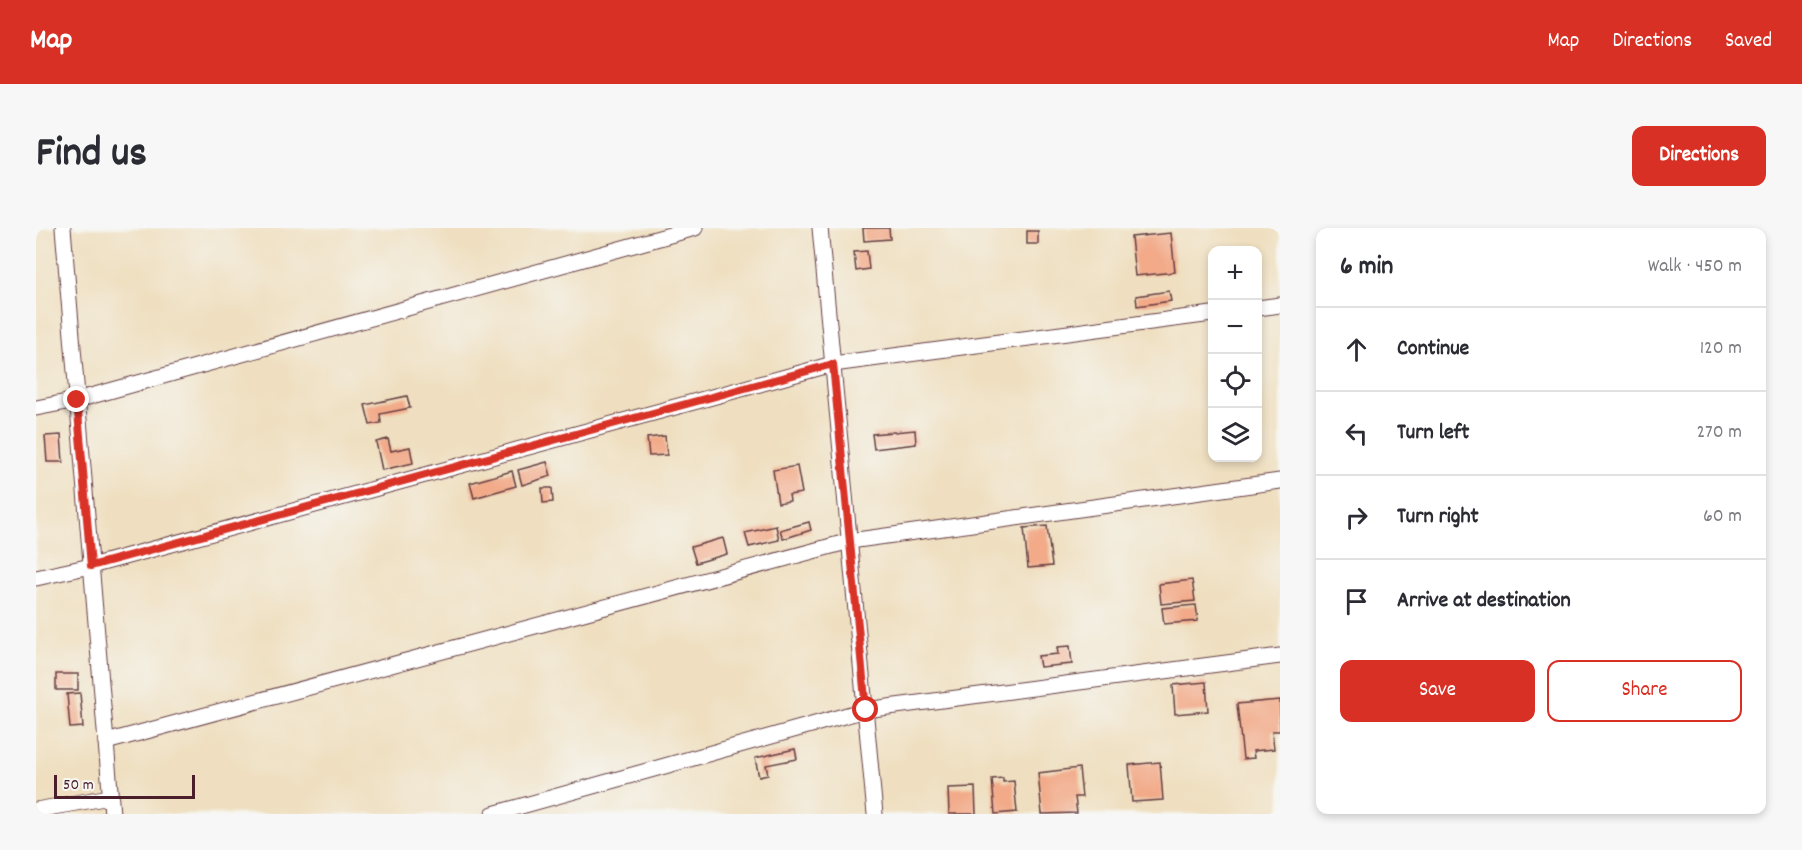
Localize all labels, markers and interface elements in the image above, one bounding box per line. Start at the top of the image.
text: Map [30,22,72,62]
text: Map [1548,27,1579,57]
text: Directions [1612,27,1692,57]
text: Saved [1725,27,1772,57]
text: Find us [36,126,147,186]
button: Directions [1632,126,1766,186]
map controls [1208,246,1262,462]
button: + [1208,246,1262,300]
text: 6 min [1340,249,1393,286]
text: Walk · 450 m [1648,253,1742,281]
button: − [1208,300,1262,354]
icon: ahead [1340,333,1373,366]
text: Continue [1397,334,1469,365]
text: 120 m [1700,335,1742,363]
button: locate [1208,354,1262,408]
route end [63,386,89,412]
button: layers [1208,408,1262,462]
icon: left [1340,417,1373,450]
text: Turn left [1397,418,1469,449]
text: 270 m [1696,419,1742,447]
icon: right [1340,501,1373,534]
text: Turn right [1397,502,1479,533]
text: 60 m [1703,503,1742,531]
icon: arrive [1340,585,1373,618]
text: Arrive at destination [1397,586,1571,617]
button: Save [1340,660,1535,722]
button: Share [1547,660,1742,722]
route start [852,696,878,722]
scale bar [54,772,195,800]
text: 50 m [63,774,94,797]

